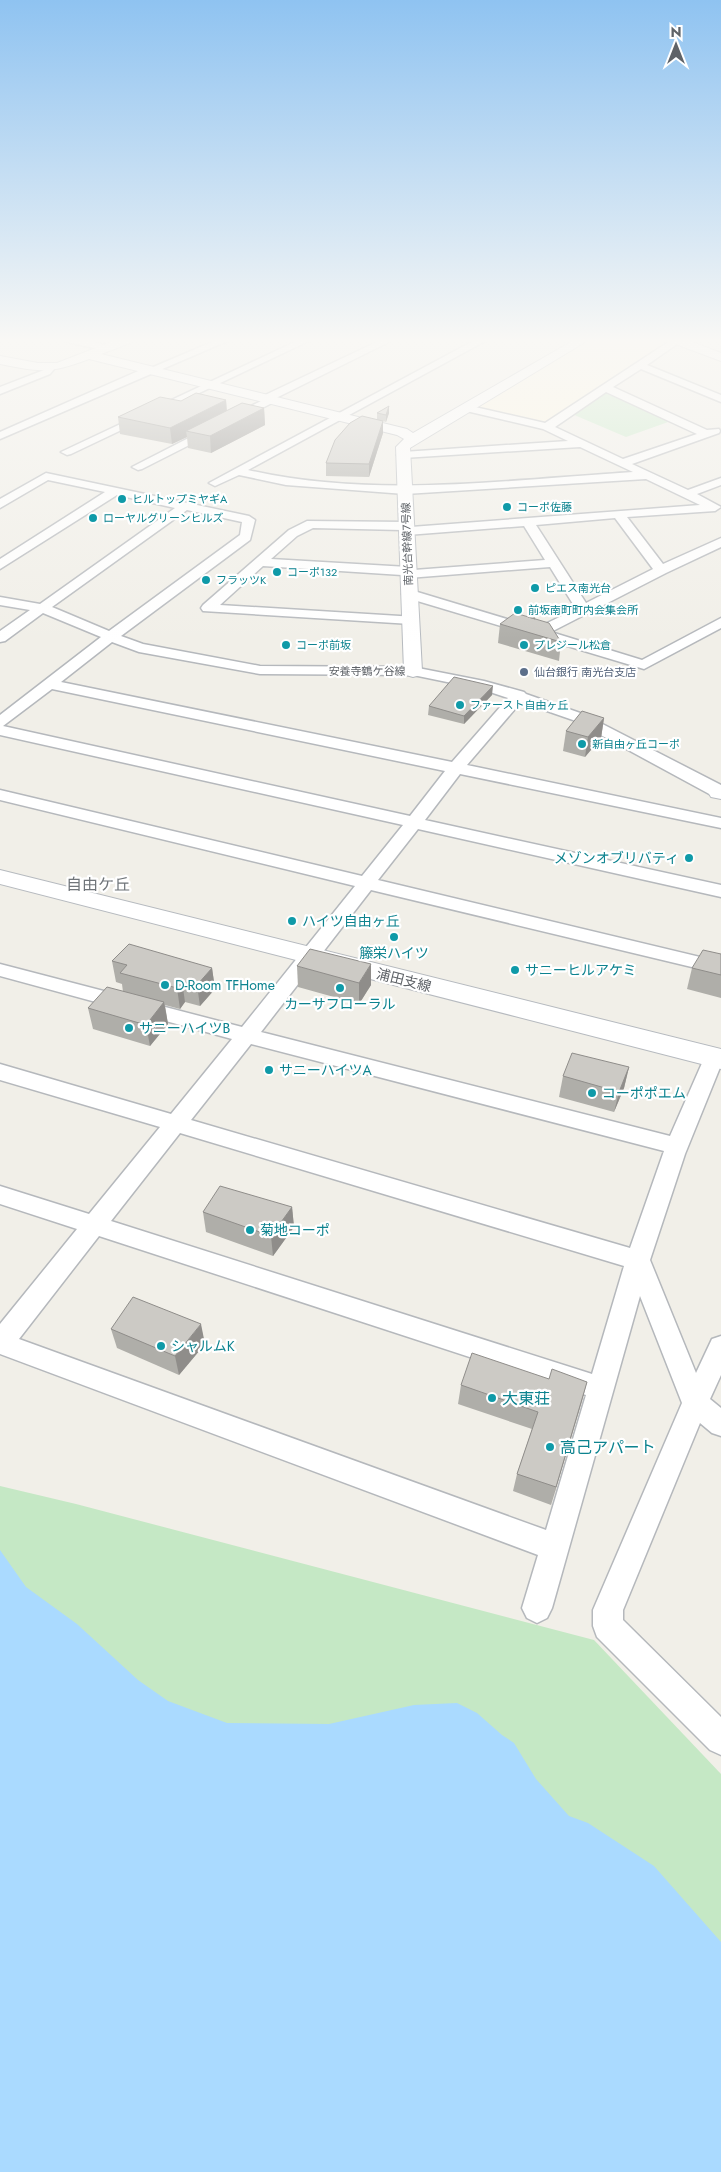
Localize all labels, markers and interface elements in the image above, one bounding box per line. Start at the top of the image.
north arrow [651,20,701,70]
text: N [670,22,682,42]
place label: ヒルトップミヤギA [132,491,228,507]
marker: ヒルトップミヤギA [116,493,128,505]
place label: コーポ佐藤 [517,499,572,515]
marker: コーポ佐藤 [501,501,513,513]
street label: 南光台幹線７号線 [398,502,416,586]
place label: ローヤルグリーンヒルズ [103,510,223,526]
marker: ローヤルグリーンヒルズ [87,512,99,524]
place label: コーポ132 [287,564,337,580]
marker: コーポ132 [271,566,283,578]
place label: フラッツK [216,572,267,588]
marker: フラッツK [200,574,212,586]
place label: ピエス南光台 [545,580,611,596]
marker: ピエス南光台 [529,582,541,594]
place label: 前坂南町町内会集会所 [528,602,639,618]
marker: 前坂南町町内会集会所 [512,604,524,616]
place label: コーポ前坂 [296,637,351,653]
place label: プレジール松倉 [534,637,611,653]
marker: コーポ前坂 [280,639,292,651]
marker: プレジール松倉 [518,639,530,651]
street label: 安養寺鶴ケ谷線 [329,663,406,679]
place label: 仙台銀行 南光台支店 [534,664,636,680]
marker: 仙台銀行 南光台支店 [518,666,530,678]
place label: ファースト自由ヶ丘 [470,697,568,713]
marker: ファースト自由ヶ丘 [454,699,466,711]
place label: 新自由ヶ丘コーポ [592,736,680,752]
marker: 新自由ヶ丘コーポ [576,738,588,750]
place label: メゾンオブリバティ [554,848,679,868]
marker: メゾンオブリバティ [683,852,695,864]
district label: 自由ケ丘 [66,873,130,896]
place label: ハイツ自由ヶ丘 [302,911,400,931]
marker: ハイツ自由ヶ丘 [286,915,298,927]
marker: 籐栄ハイツ [388,931,400,943]
place label: 籐栄ハイツ [359,943,429,963]
place label: サニーヒルアケミ [525,960,637,980]
street label: 浦田支線 [374,964,434,996]
marker: サニーヒルアケミ [509,964,521,976]
place label: D-Room TFHome [175,975,275,995]
marker: D-Room TFHome [159,979,171,991]
marker: カーサフローラル [334,982,346,994]
place label: カーサフローラル [284,994,396,1014]
place label: サニーハイツB [139,1018,230,1038]
marker: サニーハイツB [123,1022,135,1034]
place label: サニーハイツA [279,1060,372,1080]
marker: サニーハイツA [263,1064,275,1076]
place label: コーポポエム [602,1083,686,1103]
marker: コーポポエム [586,1087,598,1099]
place label: 菊地コーポ [260,1220,330,1240]
marker: 菊地コーポ [244,1224,256,1236]
place label: シャルムK [171,1336,235,1356]
marker: シャルムK [155,1340,167,1352]
place label: 大東荘 [502,1387,550,1410]
marker: 大東荘 [486,1392,498,1404]
place label: 高己アパート [560,1436,656,1459]
marker: 高己アパート [544,1441,556,1453]

